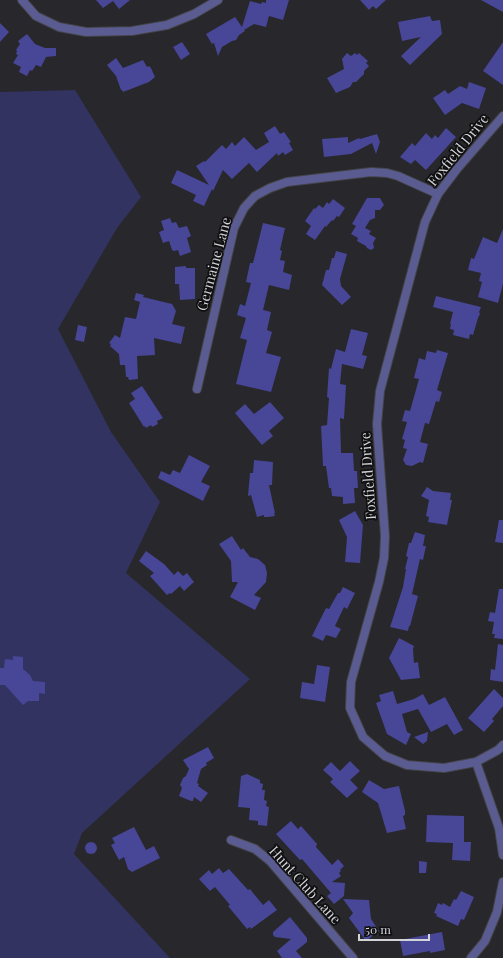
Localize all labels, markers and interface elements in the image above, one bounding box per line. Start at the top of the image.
street label: Foxfield Drive [423,110,493,190]
street label: Germaine Lane [192,215,235,313]
street label: Foxfield Drive [355,432,380,521]
street label: Hunt Club Lane [265,842,346,928]
scale bar [359,916,429,942]
text: 50 m [365,921,391,937]

